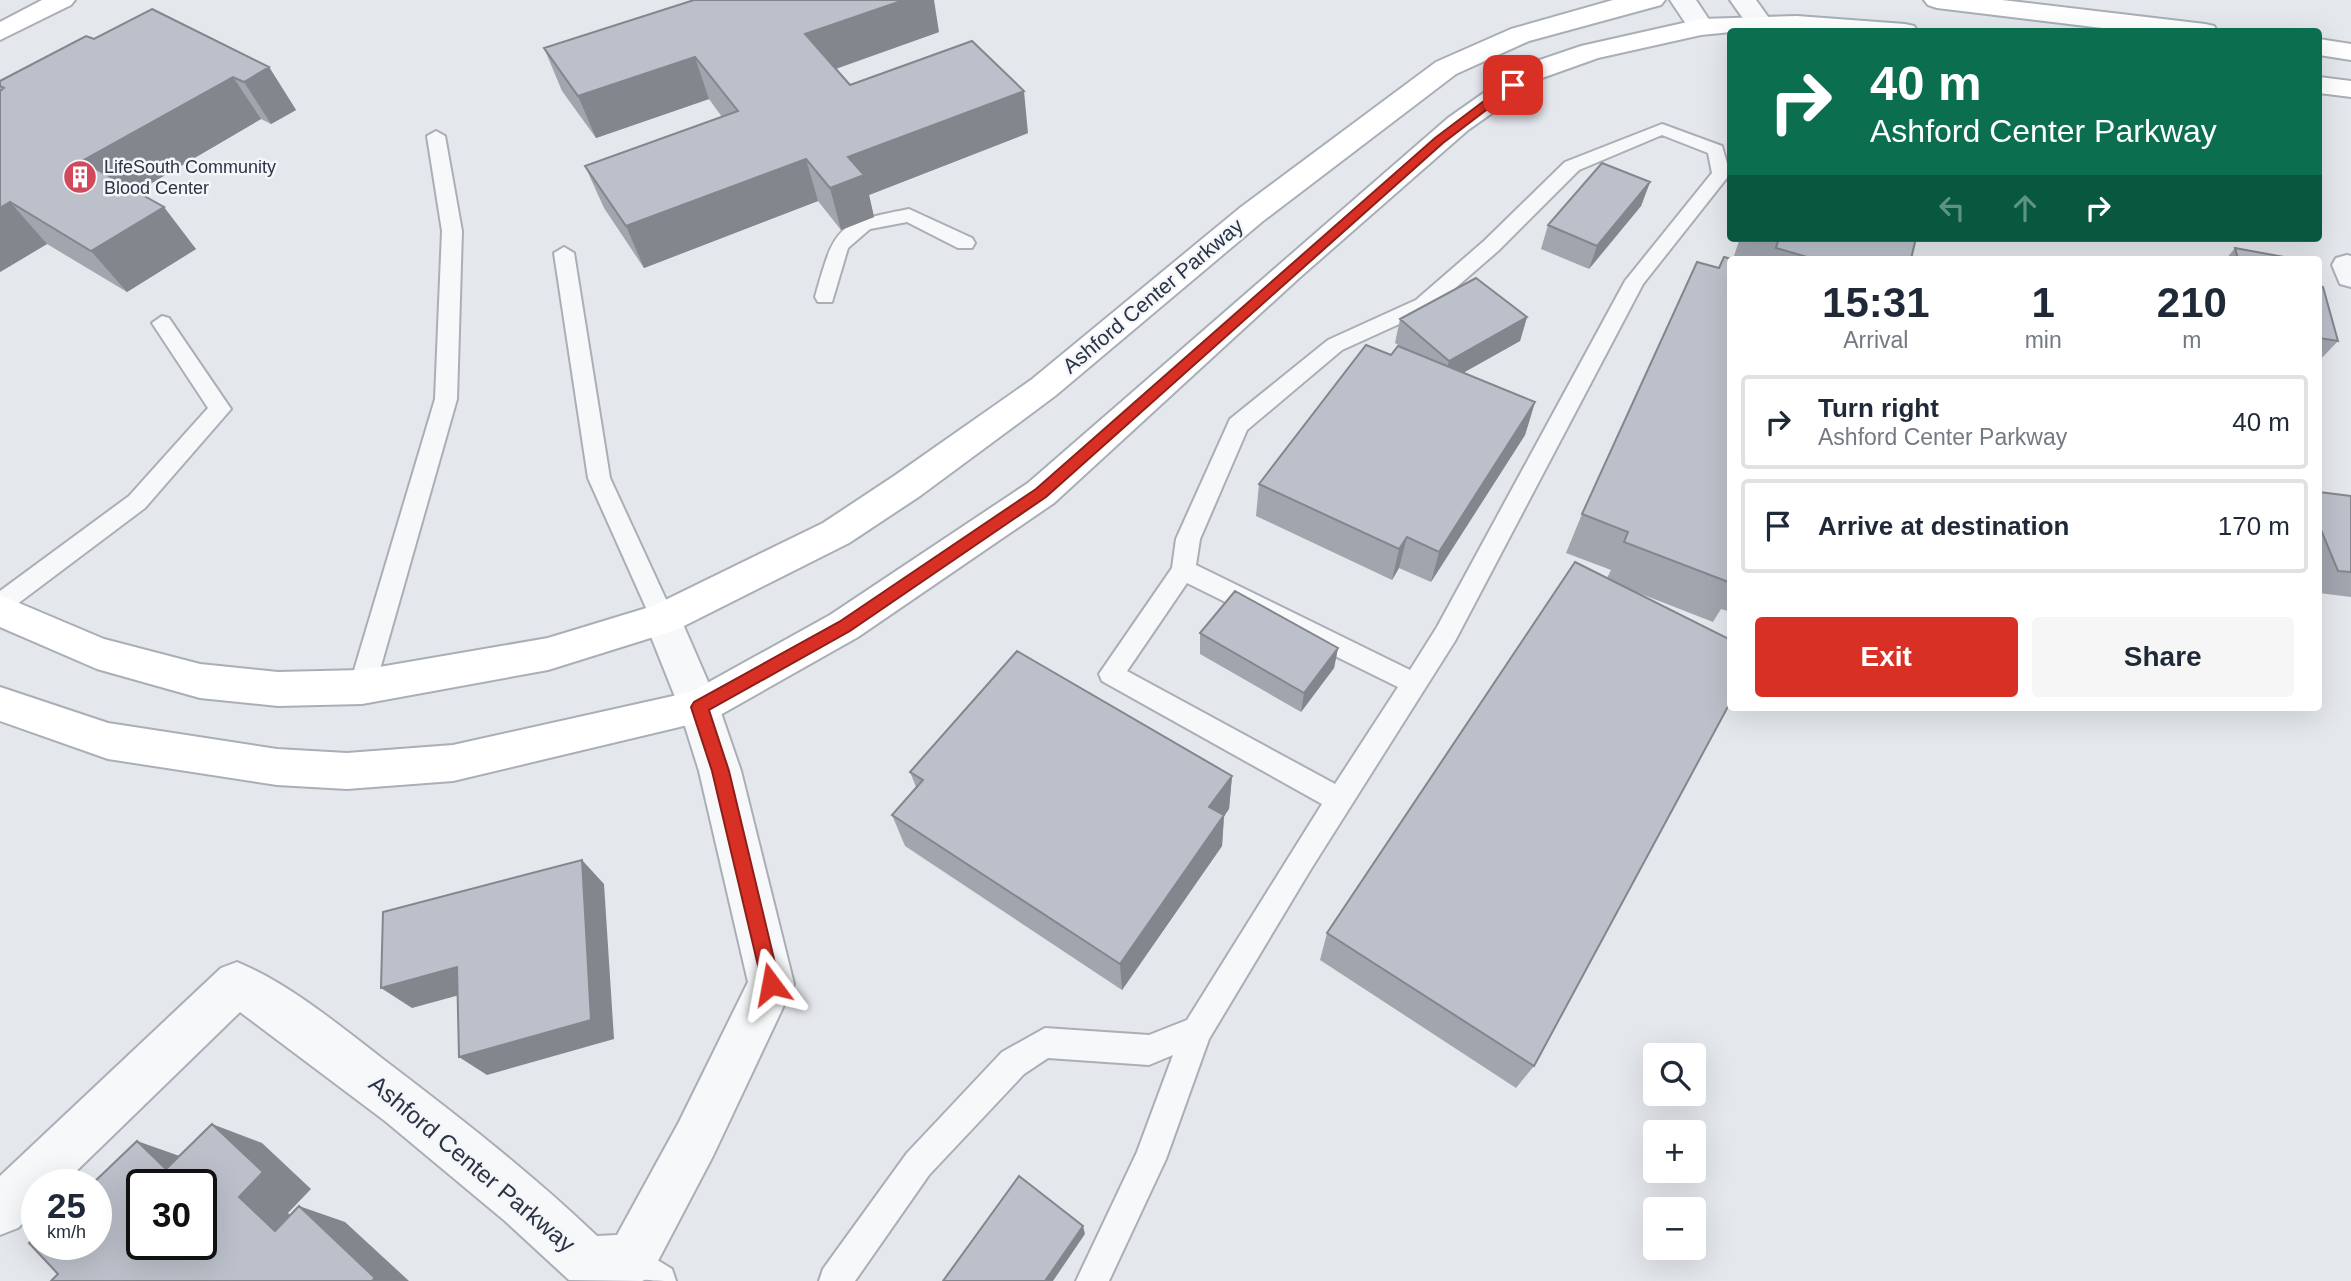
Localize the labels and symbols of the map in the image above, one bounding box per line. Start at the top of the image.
pin [1483,55,1543,115]
place label: LifeSouth Community Blood Center [104,157,276,198]
building icon: LifeSouth Community Blood Center [61,158,99,196]
street label: Ashford Center Parkway [1058,213,1248,378]
position arrow [734,947,808,1021]
street label: Ashford Center Parkway [364,1070,581,1258]
speed limit sign: 30 [126,1169,217,1260]

